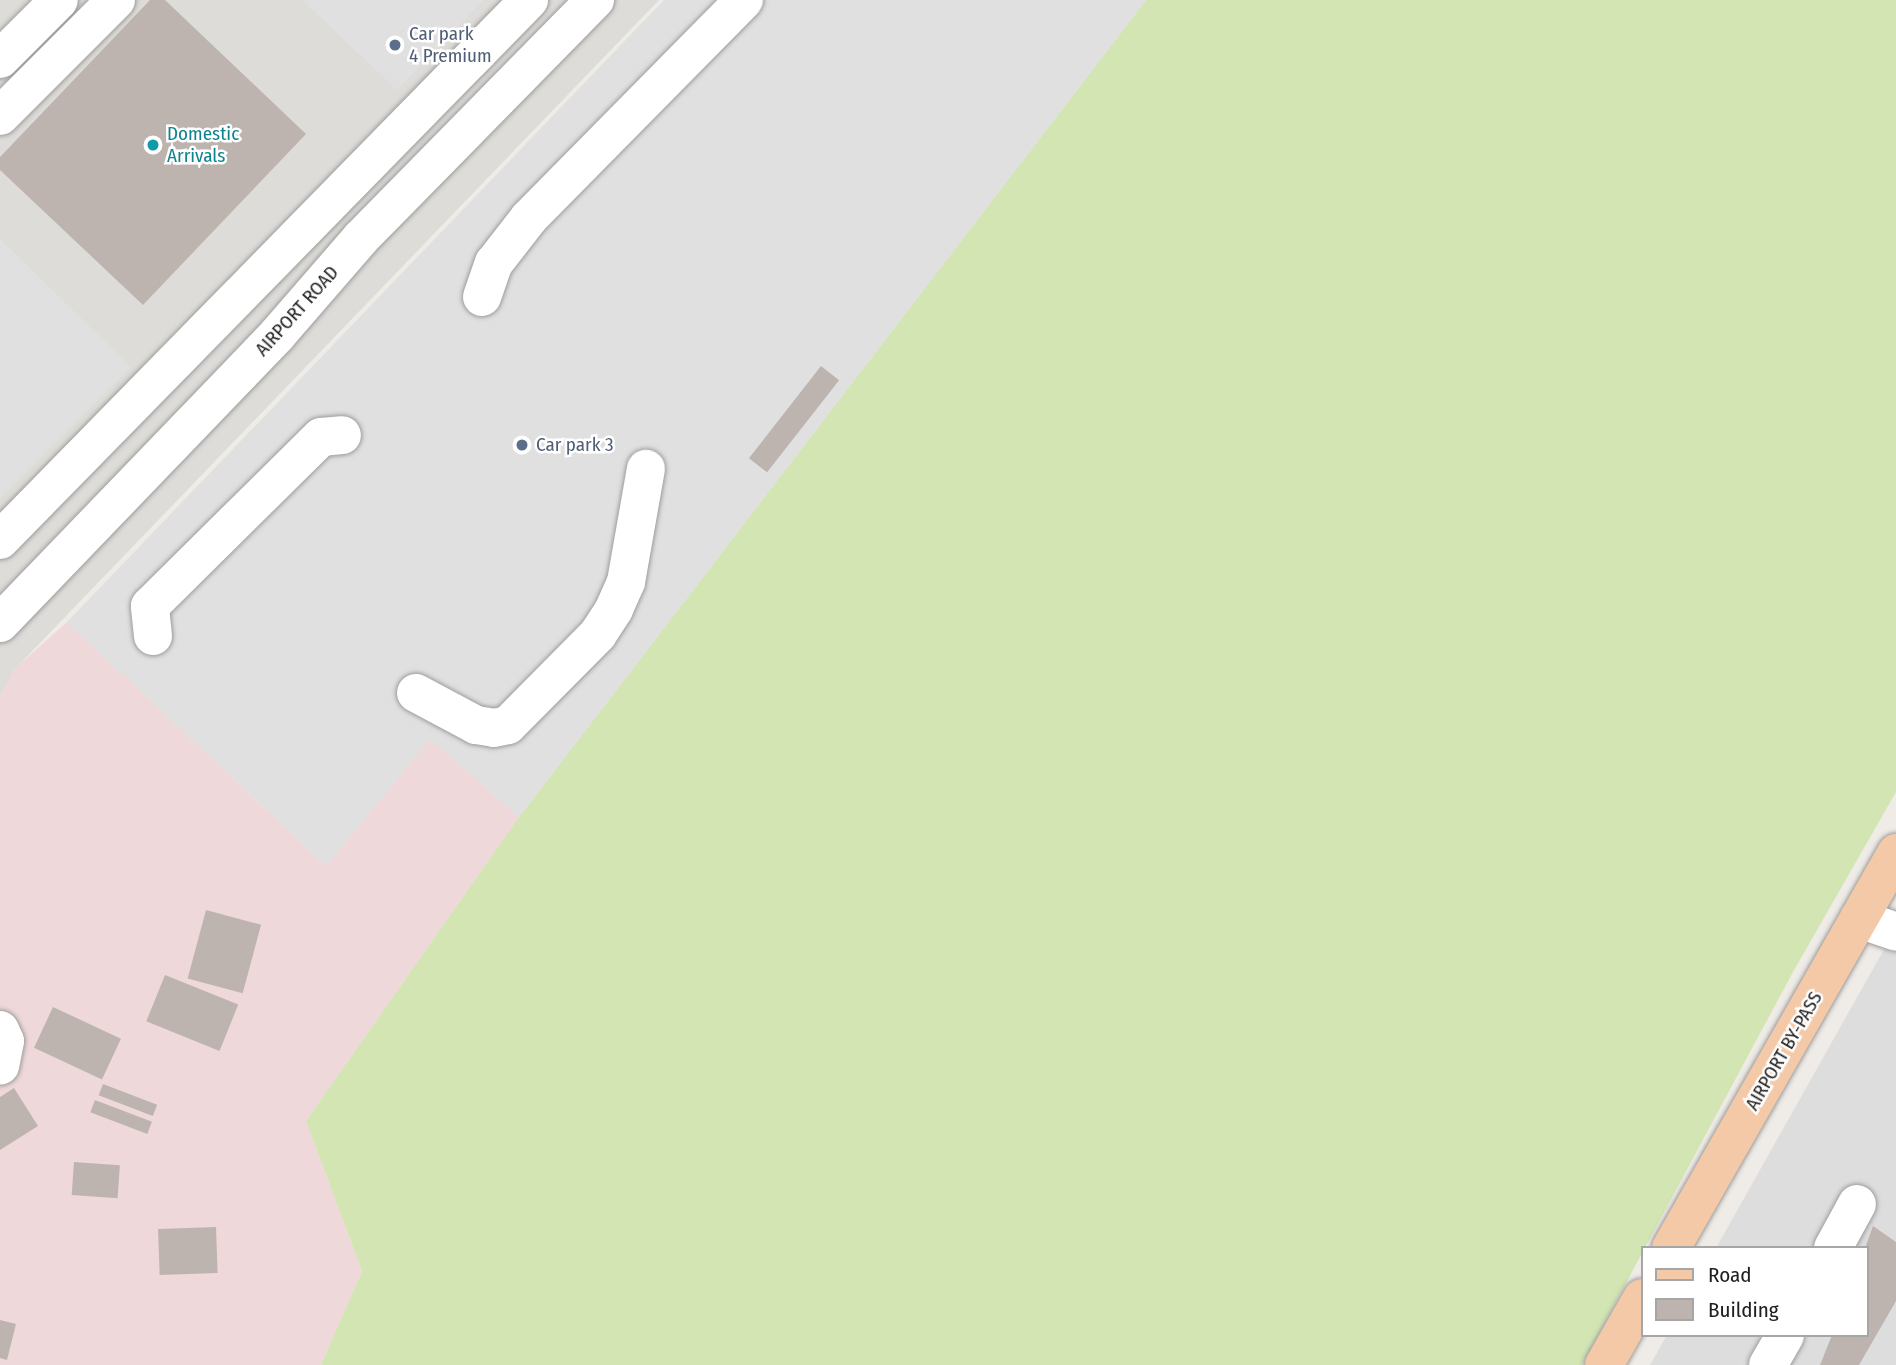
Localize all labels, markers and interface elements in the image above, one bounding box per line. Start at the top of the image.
place label: Car park 4 Premium [409,23,492,67]
marker: Car park 4 Premium [387,37,403,53]
place label: Domestic Arrivals [167,123,239,167]
marker: Domestic Arrivals [145,137,161,153]
street label: AIRPORT ROAD [251,261,343,361]
place label: Car park 3 [536,434,614,456]
marker: Car park 3 [514,437,530,453]
street label: AIRPORT BY-PASS [1741,988,1827,1114]
legend [1640,1246,1868,1337]
text: Road [1708,1262,1752,1288]
text: Building [1708,1297,1779,1323]

